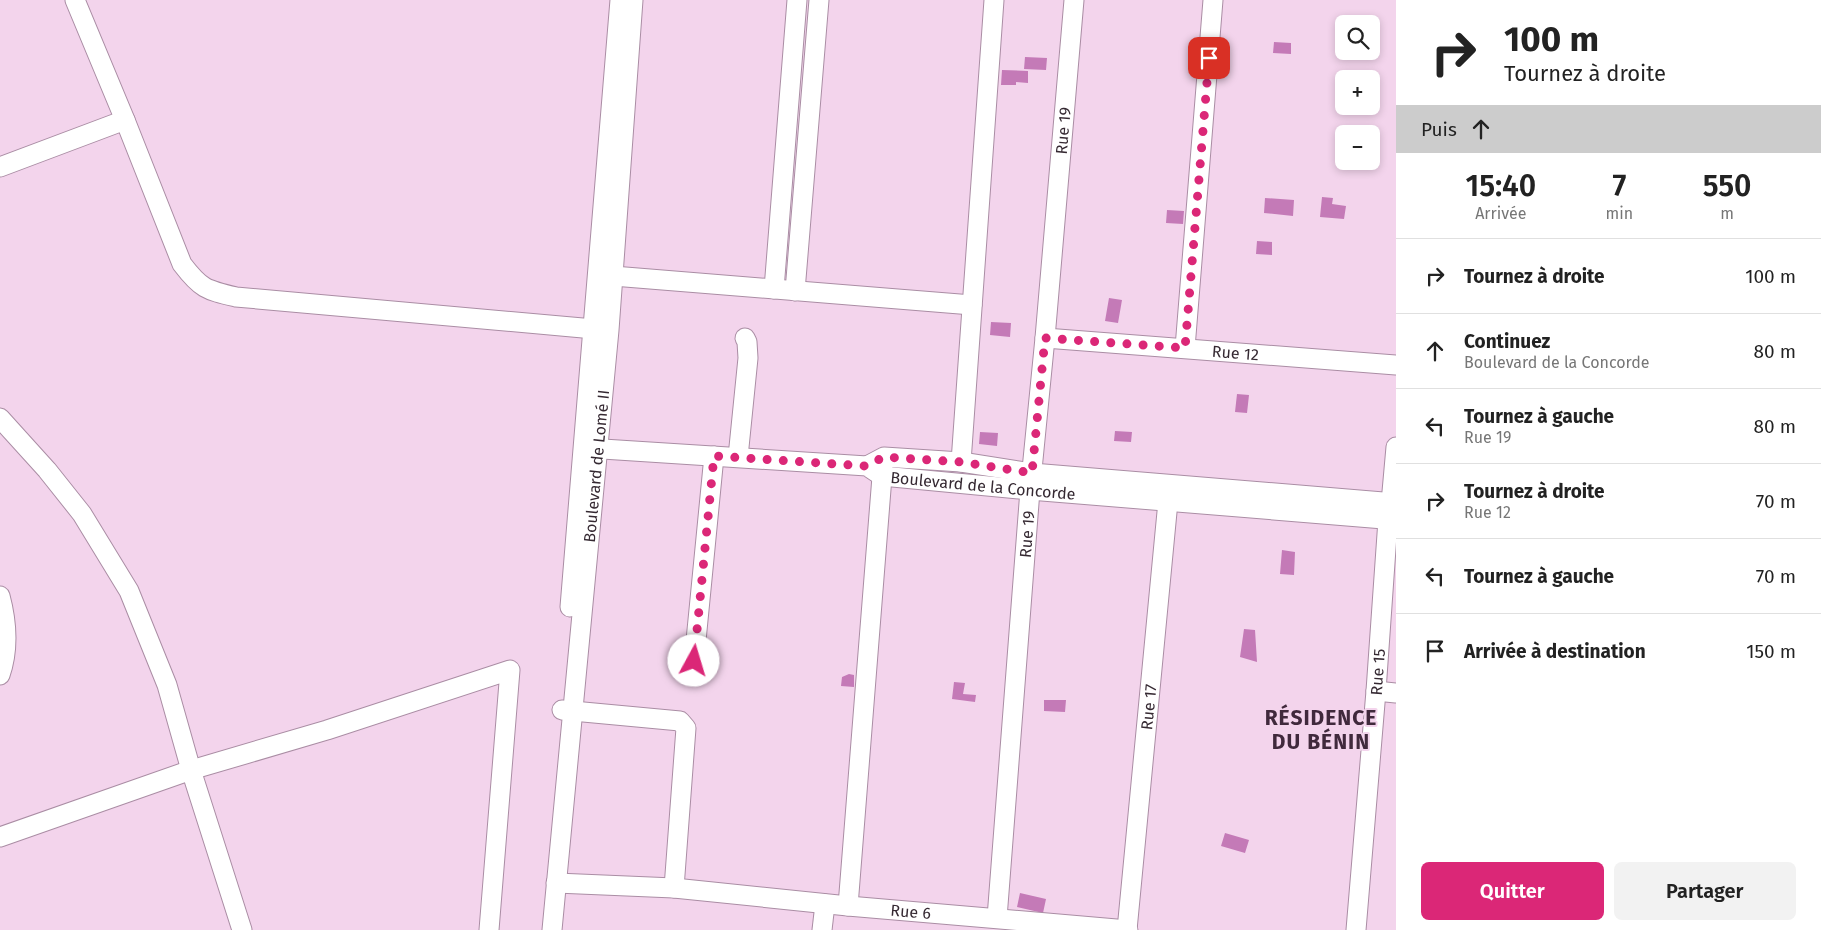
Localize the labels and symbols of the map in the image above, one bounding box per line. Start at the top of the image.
pin [1188,37,1230,79]
street label: Rue 19 [1052,106,1075,155]
street label: Rue 12 [1211,342,1260,364]
street label: Boulevard de Lomé II [580,389,613,543]
street label: Boulevard de la Concorde [890,468,1076,504]
street label: Rue 19 [1016,510,1038,559]
position arrow [667,634,719,686]
street label: Rue 15 [1367,648,1389,696]
street label: Rue 17 [1137,683,1160,731]
district label: RÉSIDENCE DU BÉNIN [1265,704,1377,755]
street label: Rue 6 [890,901,932,923]

